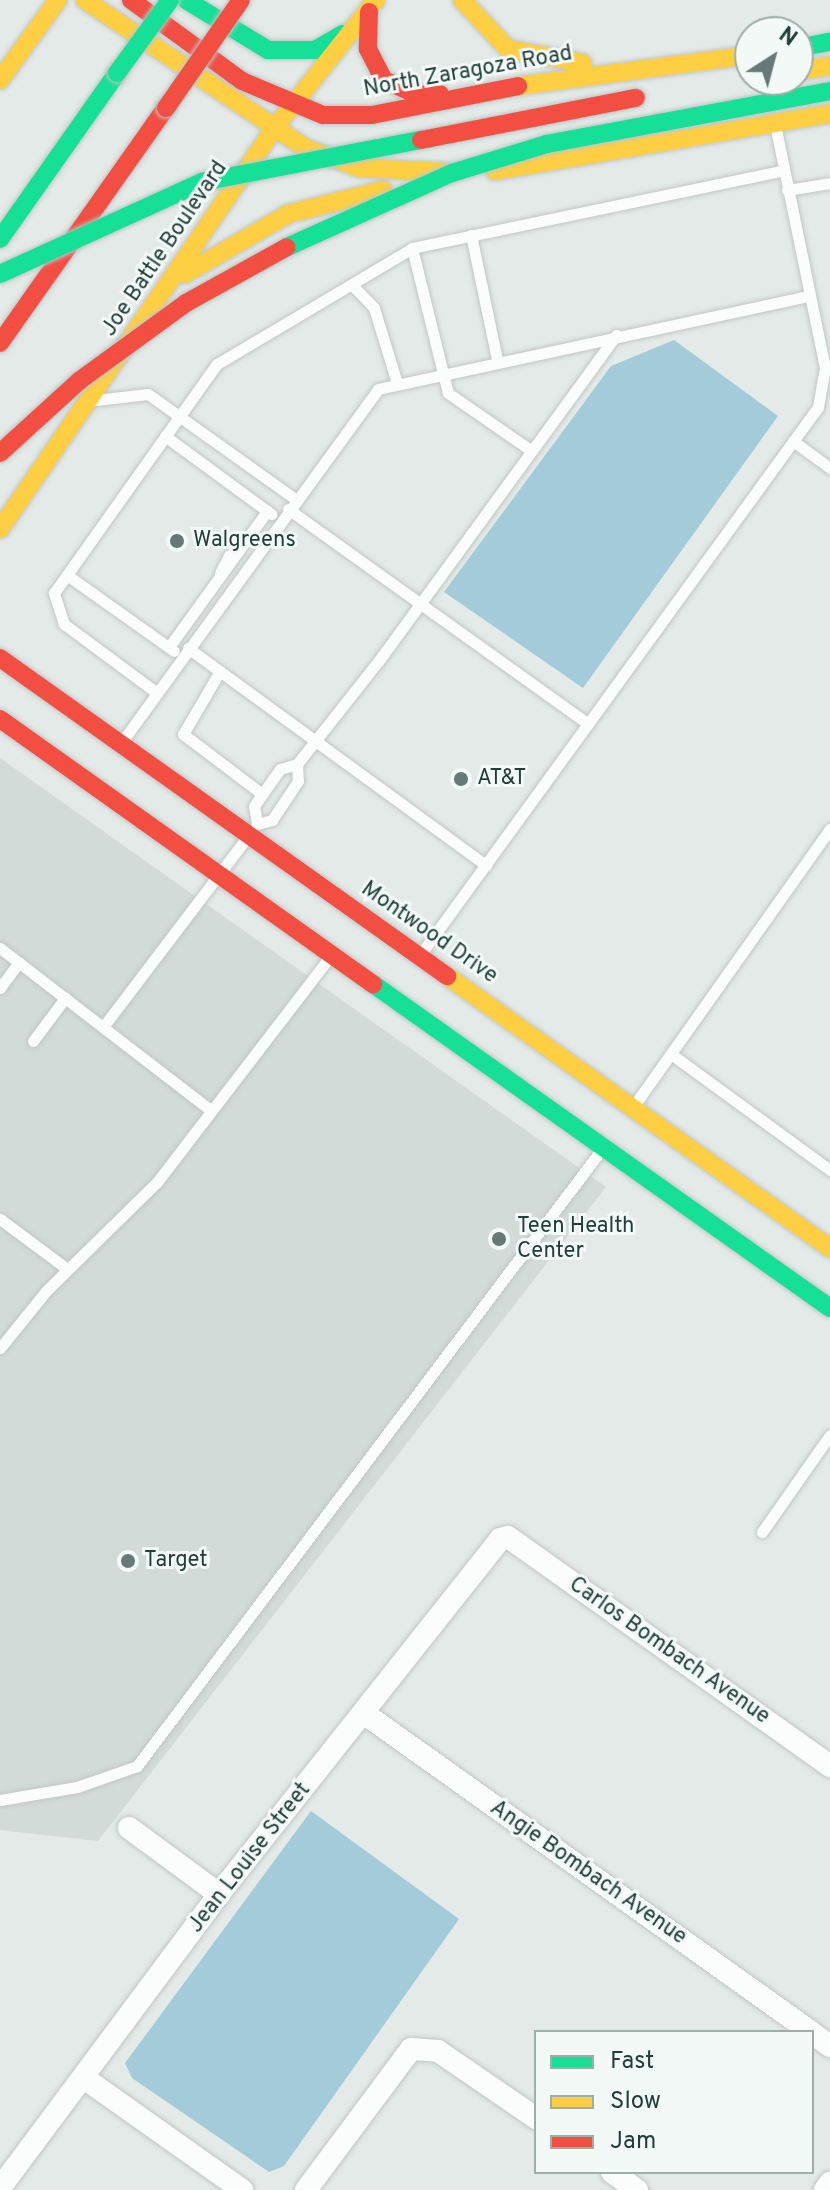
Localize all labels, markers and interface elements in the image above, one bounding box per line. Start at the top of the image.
north arrow [734,16,814,96]
text: N [773,22,802,53]
street label: North Zaragoza Road [362,41,574,103]
street label: Joe Battle Boulevard [97,156,233,342]
place label: Walgreens [193,528,296,554]
marker: Walgreens [168,532,186,550]
place label: AT&T [477,766,526,792]
marker: AT&T [452,770,470,788]
street label: Montwood Drive [356,876,502,990]
place label: Teen Health Center [517,1213,634,1264]
marker: Teen Health Center [488,1228,510,1250]
place label: Target [144,1548,207,1574]
marker: Target [119,1552,137,1570]
street label: Carlos Bombach Avenue [563,1571,775,1731]
street label: Jean Louise Street [183,1778,317,1938]
street label: Angie Bombach Avenue [484,1795,692,1951]
legend [534,2030,814,2174]
text: Fast [610,2047,654,2077]
text: Slow [610,2087,661,2117]
text: Jam [610,2127,656,2157]

